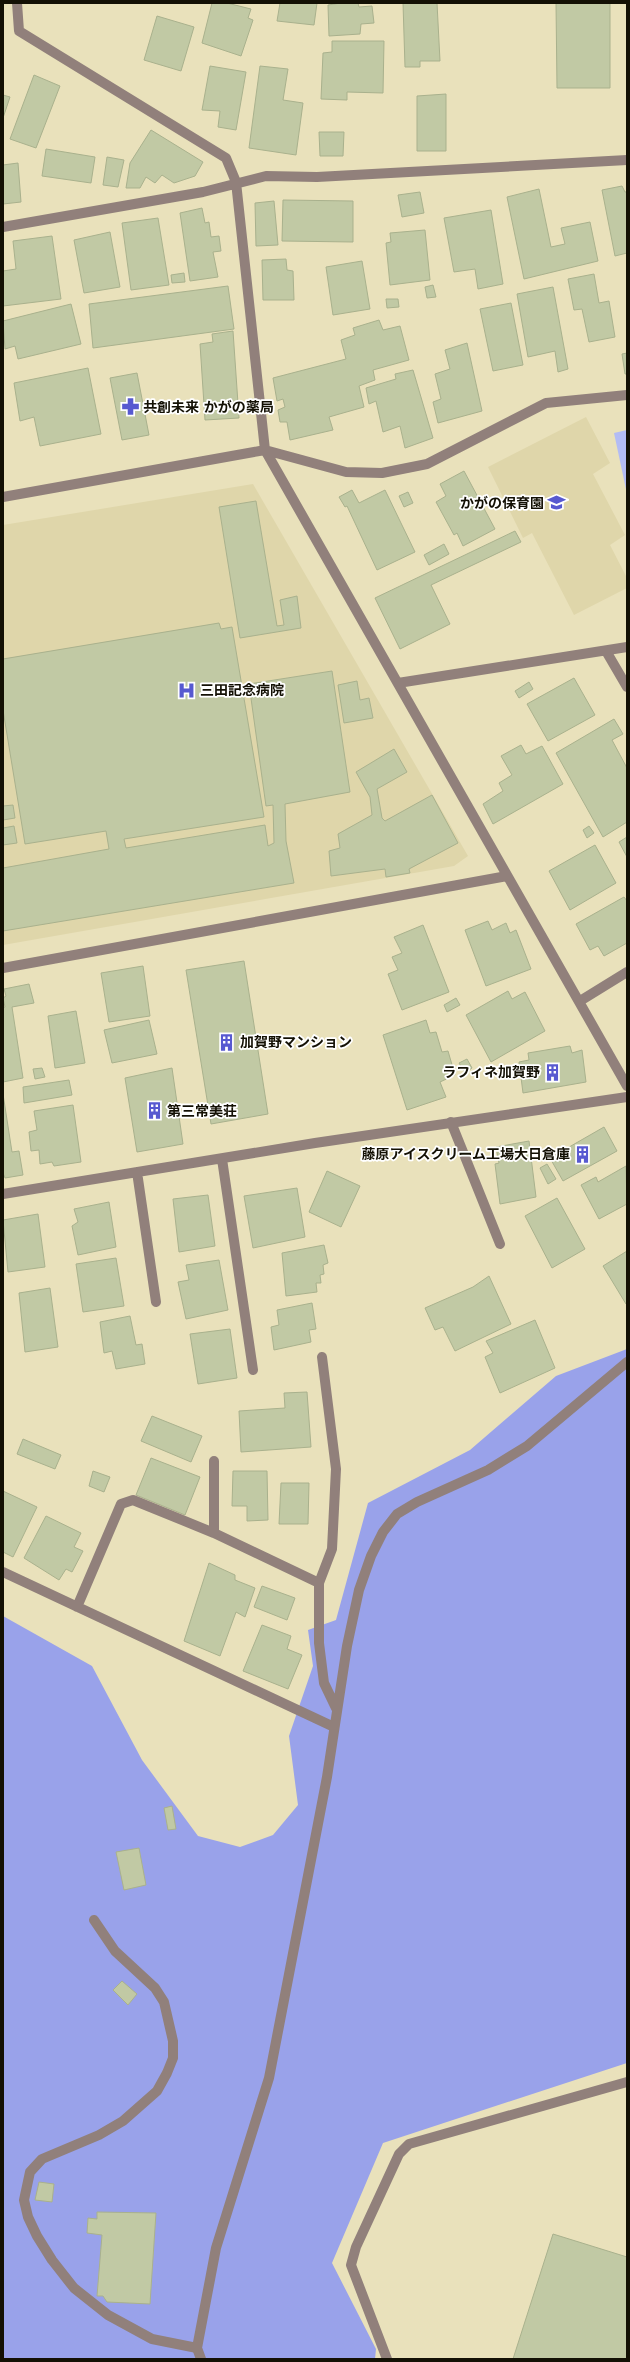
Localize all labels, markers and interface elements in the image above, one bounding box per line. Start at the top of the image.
pharmacy icon: 共創未来 かがの薬局 [120,397,140,417]
place label: 共創未来 かがの薬局 [143,399,274,415]
school or university icon: かがの保育園 [547,493,567,513]
place label: かがの保育園 [460,495,544,511]
hospital icon: 三田記念病院 [177,680,197,700]
place label: 三田記念病院 [200,682,284,698]
building icon: 加賀野マンション [217,1032,237,1052]
place label: 加賀野マンション [240,1034,352,1050]
building icon: ラフィネ加賀野 [543,1062,563,1082]
place label: ラフィネ加賀野 [442,1064,540,1080]
building icon: 第三常美荘 [144,1101,164,1121]
place label: 第三常美荘 [167,1103,237,1119]
building icon: 藤原アイスクリーム工場大日倉庫 [573,1144,593,1164]
place label: 藤原アイスクリーム工場大日倉庫 [362,1146,570,1162]

